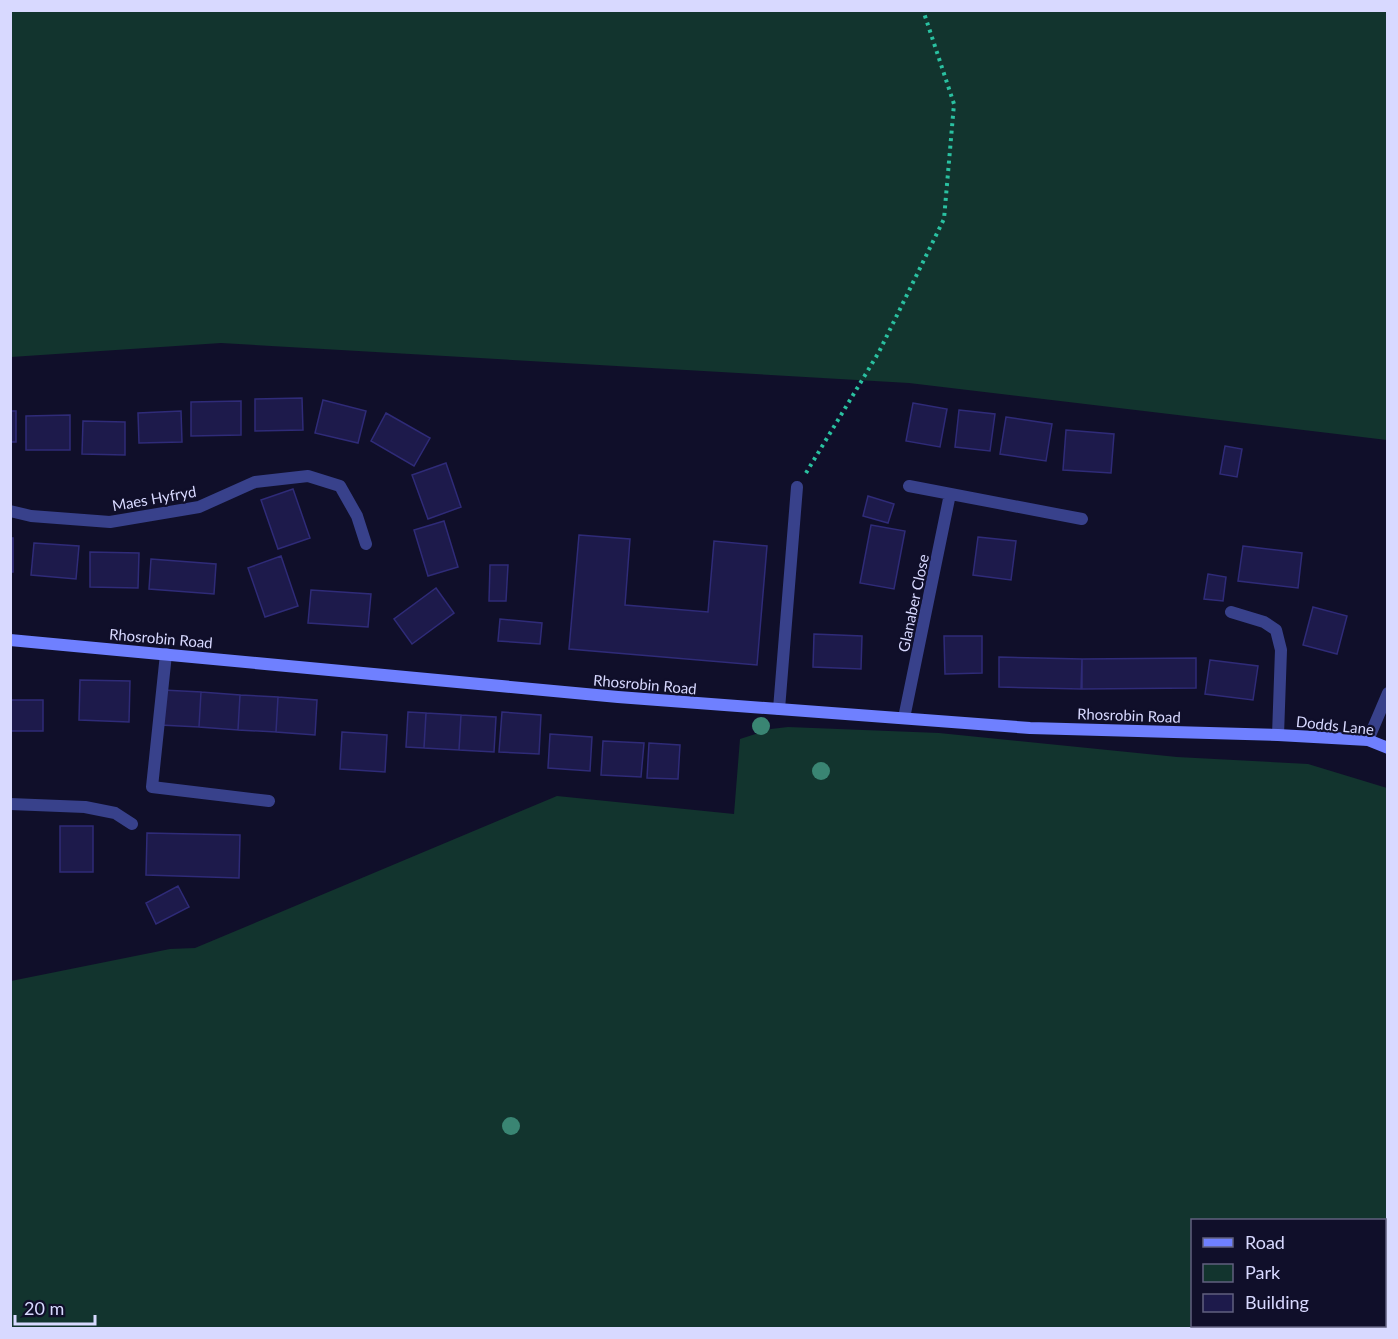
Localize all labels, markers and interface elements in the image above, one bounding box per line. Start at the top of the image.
street label: Maes Hyfryd [111,482,197,514]
street label: Glanaber Close [894,552,932,654]
street label: Rhosrobin Road [109,625,213,651]
street label: Rhosrobin Road [593,671,697,697]
street label: Rhosrobin Road [1077,704,1181,726]
street label: Dodds Lane [1295,712,1375,738]
legend [1191,1219,1386,1327]
text: Road [1245,1231,1285,1253]
text: Park [1245,1261,1281,1283]
scale bar [15,1288,94,1326]
text: Building [1245,1291,1309,1313]
text: 20 m [24,1297,64,1319]

